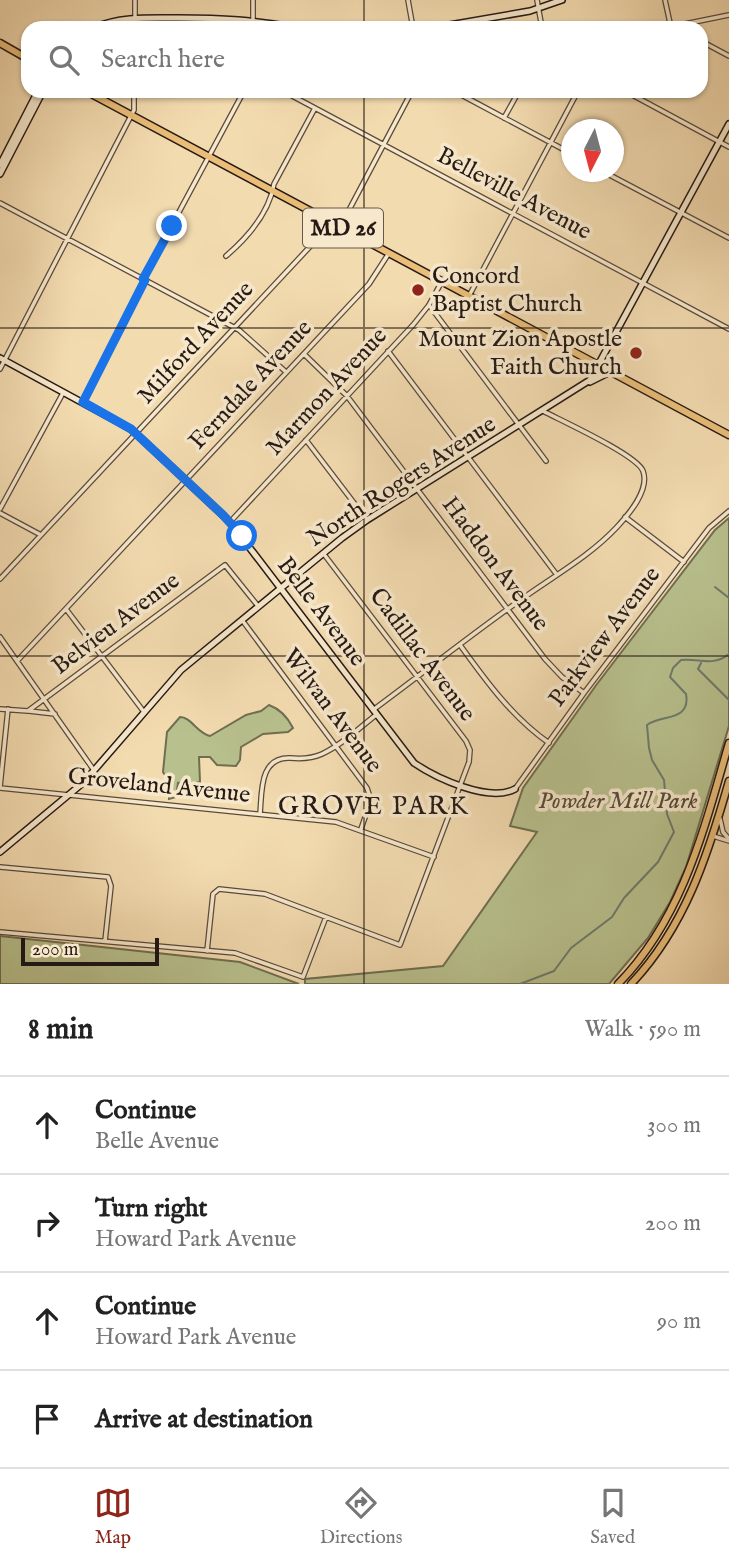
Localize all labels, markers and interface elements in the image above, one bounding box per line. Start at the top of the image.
search box [21,21,708,98]
icon: search [45,41,83,79]
text: Search here [101,43,225,76]
north arrow [561,119,624,182]
street label: Belleville Avenue [431,140,597,248]
road number: MD 26 [303,208,383,247]
route end [156,210,187,241]
place label: Concord Baptist Church [432,261,582,320]
street label: Milford Avenue [131,275,261,411]
marker: Concord Baptist Church [410,282,426,298]
street label: Ferndale Avenue [183,313,319,457]
street label: Marmon Avenue [260,321,394,463]
place label: Mount Zion Apostle Faith Church [418,324,622,383]
marker: Mount Zion Apostle Faith Church [628,345,644,361]
street label: North Rogers Avenue [302,409,502,555]
street label: Haddon Avenue [434,490,556,638]
route start [226,520,257,551]
street label: Belle Avenue [270,551,372,673]
street label: Parkview Avenue [542,561,668,713]
street label: Belvieu Avenue [46,566,186,682]
street label: Cadillac Avenue [362,582,482,728]
street label: Wilvan Avenue [275,643,389,779]
street label: Groveland Avenue [66,761,252,811]
park label: Powder Mill Park [538,786,698,817]
district label: GROVE PARK [278,790,470,823]
scale bar [21,935,159,967]
text: 200 m [32,938,78,962]
text: 8 min [28,1011,94,1049]
text: Walk · 590 m [584,1015,701,1044]
text: Continue [95,1094,196,1127]
icon: ahead [28,1106,66,1144]
text: 300 m [647,1111,701,1140]
text: Belle Avenue [95,1127,219,1156]
text: Turn right [95,1192,208,1225]
icon: right [28,1204,66,1242]
text: 200 m [645,1209,701,1238]
text: Howard Park Avenue [95,1225,296,1254]
text: Continue [95,1290,196,1323]
icon: ahead [28,1302,66,1340]
text: 90 m [657,1307,701,1336]
text: Howard Park Avenue [95,1323,296,1352]
icon: arrive [28,1400,66,1438]
text: Arrive at destination [95,1403,313,1436]
tab: Map [94,1484,132,1550]
tab: Directions [320,1484,402,1550]
tab: Saved [590,1484,635,1550]

